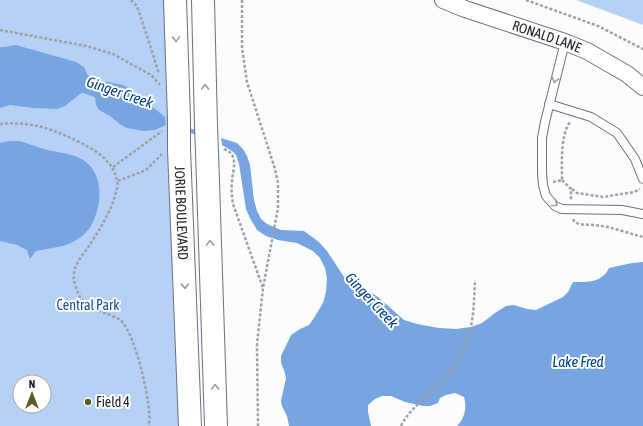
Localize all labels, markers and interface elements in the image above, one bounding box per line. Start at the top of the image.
street label: RONALD LANE [510,17,584,56]
one-way arrow [172,36,180,42]
water label: Ginger Creek [84,73,156,111]
one-way arrow [551,76,560,83]
one-way arrow [201,84,209,90]
street label: JORIE BOULEVARD [172,166,191,260]
one-way arrow [550,199,557,206]
one-way arrow [206,240,214,246]
water label: Ginger Creek [342,269,402,331]
one-way arrow [180,283,189,289]
park label: Central Park [57,297,119,313]
water label: Lake Fred [552,353,604,370]
north arrow [12,374,52,414]
text: N [29,378,35,390]
one-way arrow [211,384,219,390]
place label: Field 4 [96,394,130,410]
marker: Field 4 [83,397,93,407]

